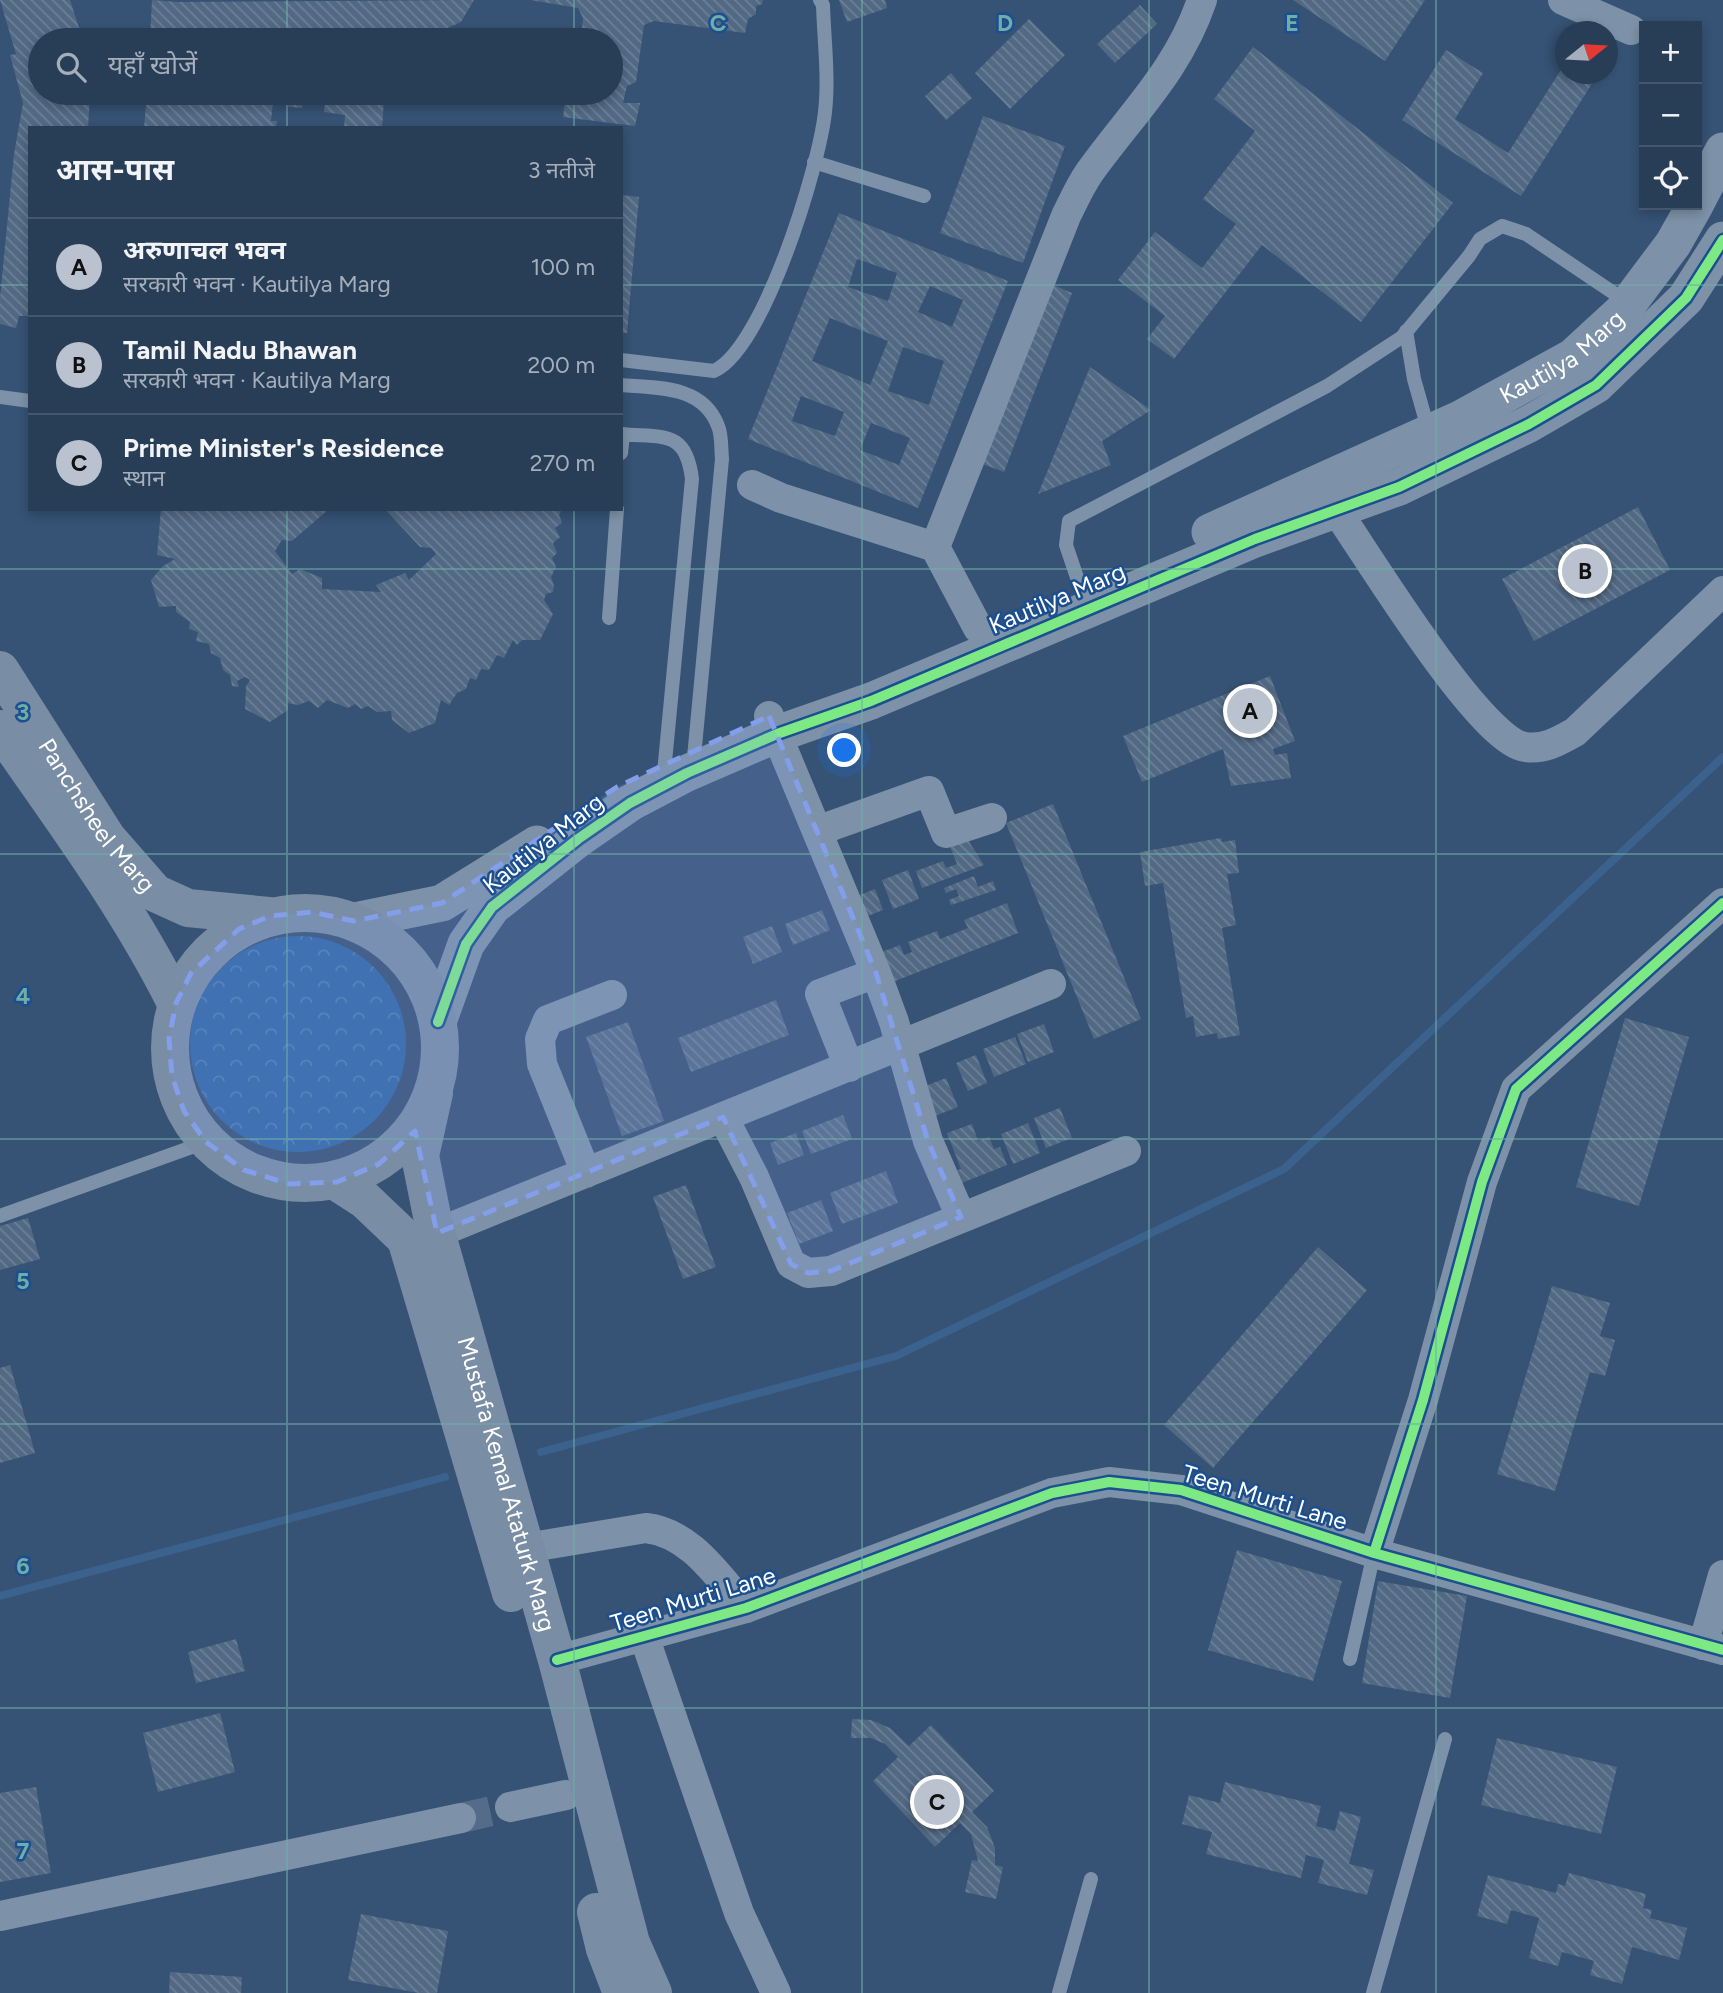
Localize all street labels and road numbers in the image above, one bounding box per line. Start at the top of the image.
street label: Kautilya Marg [1494,303,1630,409]
street label: Kautilya Marg [984,556,1130,640]
street label: Panchsheel Marg [33,733,162,898]
street label: Kautilya Marg [477,787,609,899]
street label: Mustafa Kemal Ataturk Marg [452,1333,563,1635]
street label: Teen Murti Lane [1179,1458,1351,1536]
street label: Teen Murti Lane [607,1560,779,1638]

